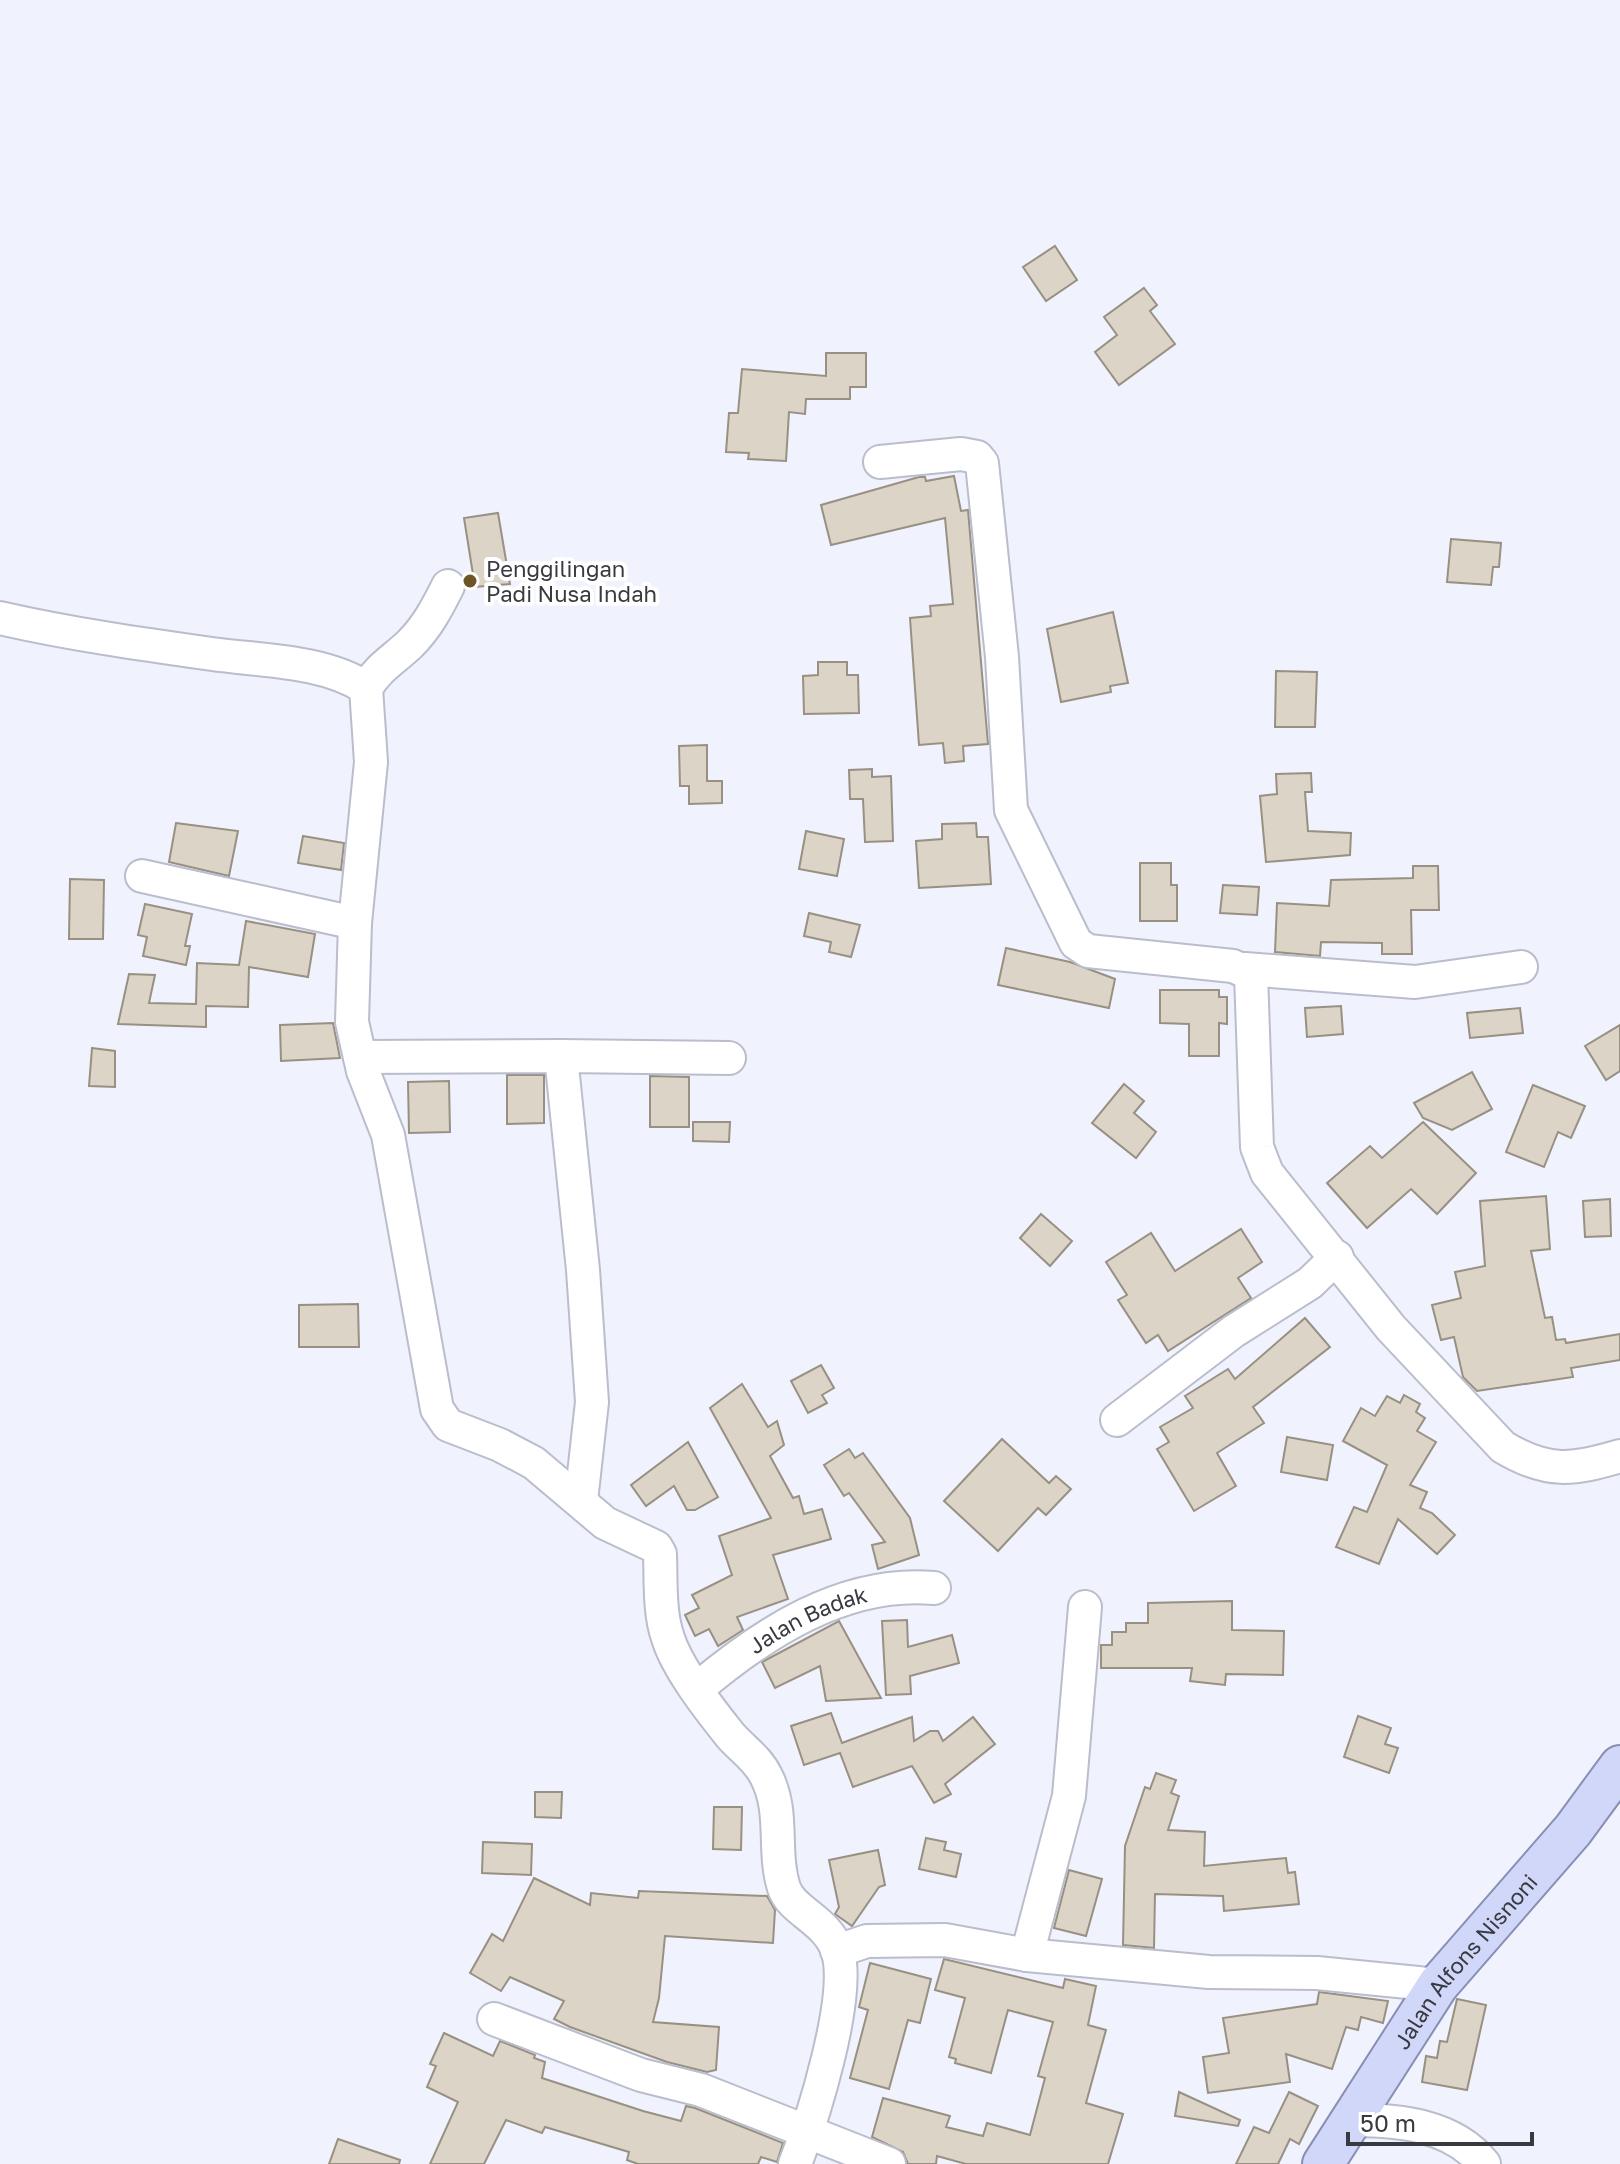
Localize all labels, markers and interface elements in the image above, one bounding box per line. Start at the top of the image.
place label: Penggilingan Padi Nusa Indah [486,555,657,607]
marker: Penggilingan Padi Nusa Indah [461,572,479,590]
street label: Jalan Badak [743,1580,870,1659]
street label: Jalan Alfons Nisnoni [1387,1868,1542,2054]
scale bar [1348,2096,1532,2146]
text: 50 m [1360,2108,1416,2137]

